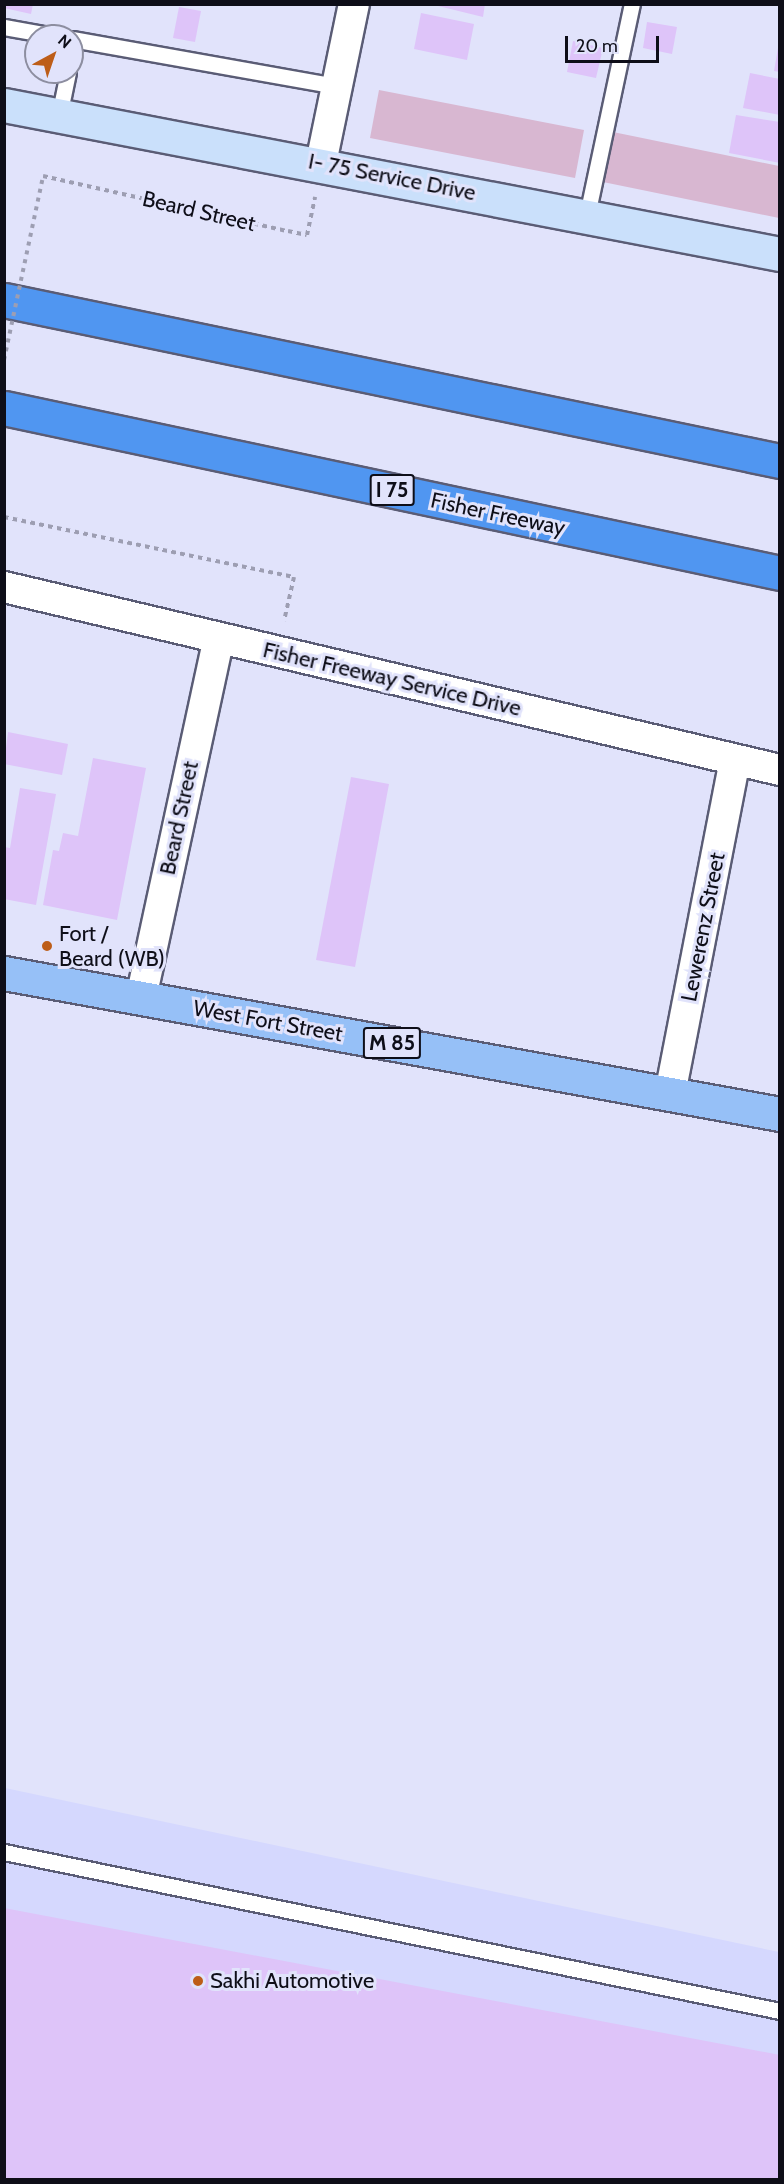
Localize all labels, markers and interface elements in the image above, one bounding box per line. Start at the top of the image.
north arrow [24,24,84,84]
scale bar [568,24,662,62]
text: N [54,30,75,52]
text: 20 m [576,35,618,57]
street label: I- 75 Service Drive [306,148,478,206]
street label: Beard Street [140,185,258,237]
road number: I 75 [370,472,414,508]
street label: Fisher Freeway [428,487,568,541]
street label: Fisher Freeway Service Drive [260,636,524,722]
street label: Beard Street [154,759,204,877]
street label: Lewerenz Street [676,850,730,1004]
place label: Fort / Beard (WB) [59,920,165,972]
marker: Fort / Beard (WB) [40,939,54,953]
street label: West Fort Street [191,995,345,1047]
road number: M 85 [362,1025,422,1061]
place label: Sakhi Automotive [210,1968,374,1994]
marker: Sakhi Automotive [191,1974,205,1988]

